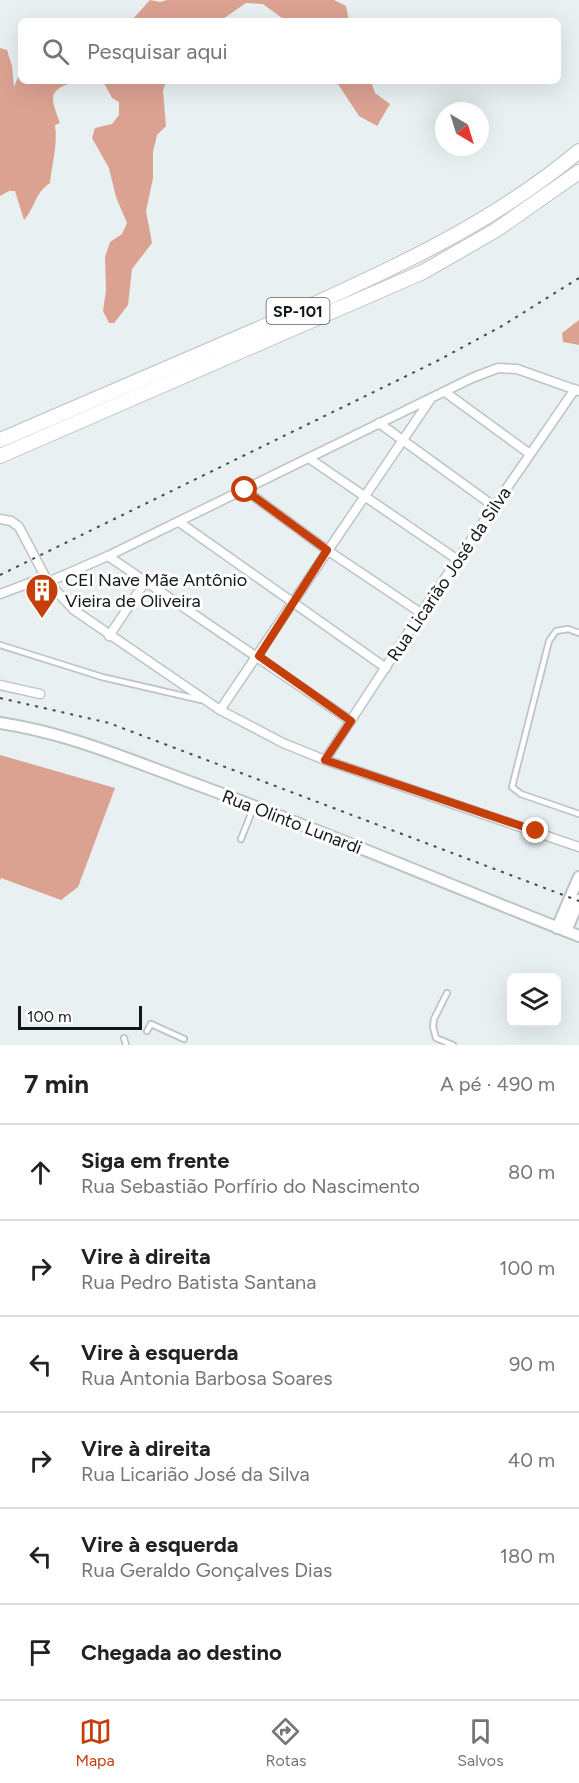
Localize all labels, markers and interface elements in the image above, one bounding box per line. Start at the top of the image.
search box [18,18,561,84]
icon: search [39,35,72,68]
text: Pesquisar aqui [87,38,228,65]
north arrow [435,102,489,156]
road number: SP-101 [266,298,330,324]
route start [231,476,257,502]
street label: Rua Licarião José da Silva [382,483,516,665]
place label: CEI Nave Mãe Antônio Vieira de Oliveira [65,569,247,612]
building icon: CEI Nave Mãe Antônio Vieira de Oliveira [24,572,60,619]
street label: Rua Olinto Lunardi [219,785,365,859]
route end [522,817,548,843]
map controls [507,973,561,1027]
button: layers [507,973,561,1027]
scale bar [18,1003,142,1030]
text: 100 m [27,1007,72,1026]
text: 7 min [24,1068,89,1100]
text: A pé · 490 m [440,1072,555,1096]
text: Siga em frente [81,1147,229,1174]
icon: ahead [24,1156,57,1189]
text: 80 m [508,1160,555,1184]
text: Rua Sebastião Porfírio do Nascimento [81,1174,420,1198]
text: Vire à direita [81,1243,211,1270]
icon: right [24,1252,57,1285]
text: 100 m [499,1256,555,1280]
text: Rua Pedro Batista Santana [81,1270,316,1294]
text: Vire à esquerda [81,1339,239,1366]
icon: left [24,1348,57,1381]
text: 90 m [509,1352,555,1376]
text: Rua Antonia Barbosa Soares [81,1366,333,1390]
text: Vire à direita [81,1435,211,1462]
icon: right [24,1444,57,1477]
text: 40 m [508,1448,555,1472]
text: Rua Licarião José da Silva [81,1462,310,1486]
text: Vire à esquerda [81,1531,239,1558]
icon: left [24,1540,57,1573]
text: 180 m [500,1544,555,1568]
text: Rua Geraldo Gonçalves Dias [81,1558,332,1582]
icon: arrive [24,1636,57,1669]
text: Chegada ao destino [81,1639,282,1666]
tab: Mapa [75,1715,115,1770]
tab: Rotas [266,1715,306,1770]
tab: Salvos [457,1715,504,1770]

